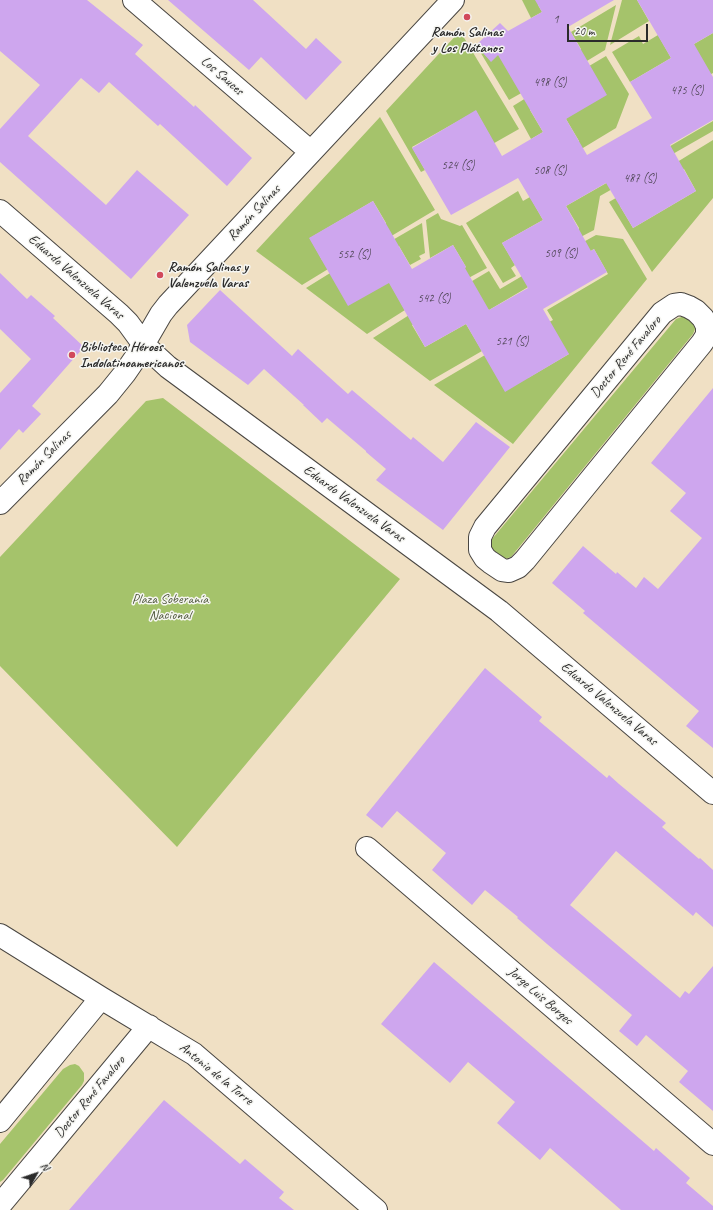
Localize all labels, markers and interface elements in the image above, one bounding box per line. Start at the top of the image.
marker: Ramón Salinas y Los Plátanos [462,12,472,22]
house number: 1 [553,13,559,27]
scale bar [569,16,650,42]
text: 20 m [574,23,594,39]
place label: Ramón Salinas y Los Plátanos [431,24,503,56]
street label: Los Sauces [197,53,247,99]
house number: 498 (S) [534,76,566,90]
house number: 475 (S) [671,84,703,98]
house number: 524 (S) [442,159,474,173]
house number: 508 (S) [534,164,566,178]
house number: 487 (S) [624,172,656,186]
street label: Ramón Salinas [224,181,284,245]
street label: Eduardo Valenzuela Varas [25,231,127,323]
house number: 509 (S) [545,247,577,261]
house number: 552 (S) [338,248,370,262]
place label: Ramón Salinas y Valenzuela Varas [168,259,248,292]
marker: Ramón Salinas y Valenzuela Varas [155,270,165,280]
house number: 542 (S) [418,292,450,306]
street label: Doctor René Favaloro [587,313,665,401]
house number: 521 (S) [496,335,528,349]
place label: Biblioteca Héroes Indolatinoamericanos [80,339,183,372]
marker: Biblioteca Héroes Indolatinoamericanos [67,350,77,360]
street label: Ramón Salinas [13,427,75,489]
street label: Eduardo Valenzuela Varas [300,462,408,546]
park label: Plaza Soberanía Nacional [132,591,208,624]
street label: Eduardo Valenzuela Varas [557,659,661,749]
street label: Jorge Luis Borges [504,963,576,1029]
street label: Antonio de la Torre [176,1039,256,1109]
street label: Doctor René Favaloro [51,1053,129,1141]
north arrow [16,1154,56,1194]
text: N [38,1159,53,1173]

